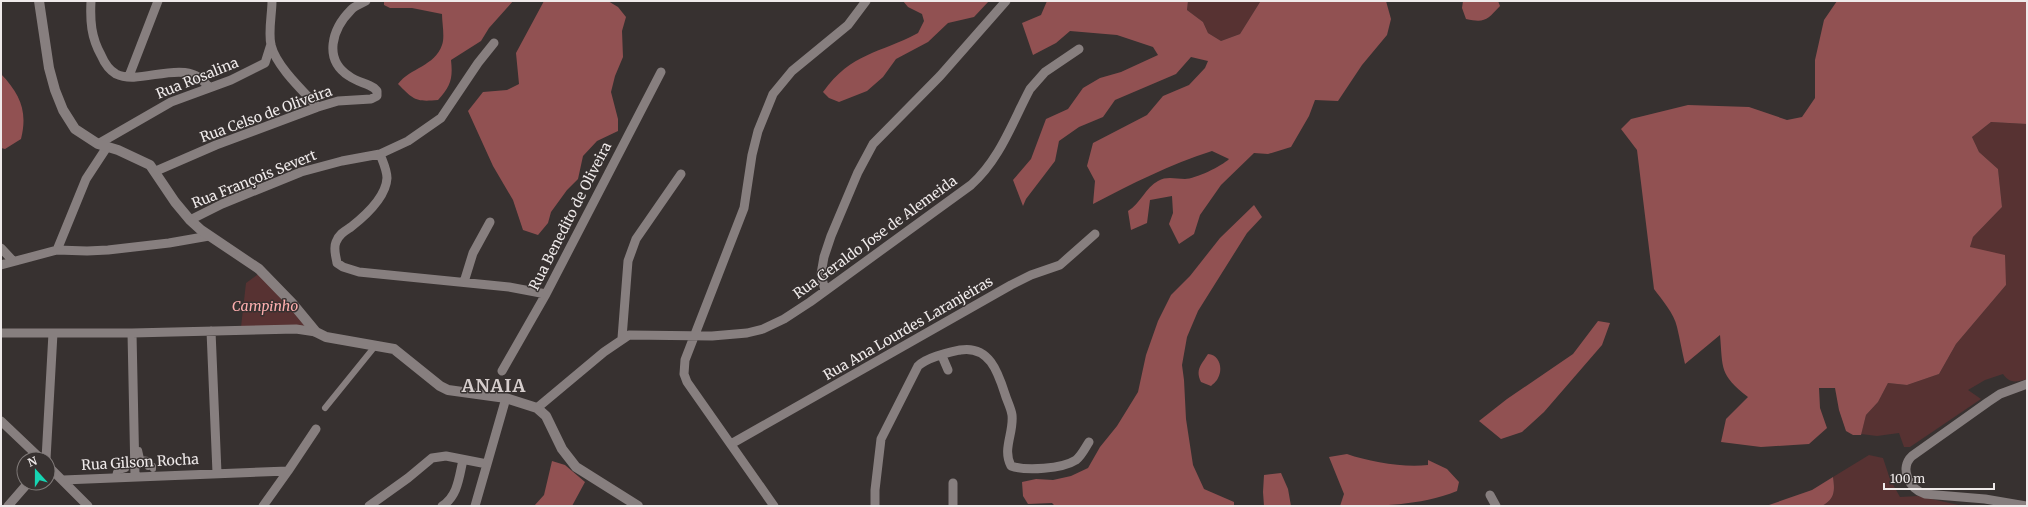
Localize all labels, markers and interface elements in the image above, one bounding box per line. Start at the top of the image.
street label: Rua Rosalina [153,53,241,103]
street label: Rua Celso de Oliveira [198,82,335,146]
street label: Rua Benedito de Oliveira [525,139,615,293]
street label: Rua François Severt [189,146,319,212]
street label: Rua Geraldo Jose de Alemeida [790,171,961,303]
street label: Rua Ana Lourdes Laranjeiras [820,272,996,384]
park label: Campinho [232,297,298,315]
district label: ANAIA [461,374,526,397]
street label: Rua Gilson Rocha [81,450,200,474]
north arrow [16,451,56,491]
text: N [26,453,39,470]
scale bar [1884,465,1994,491]
text: 100 m [1890,471,1925,486]

